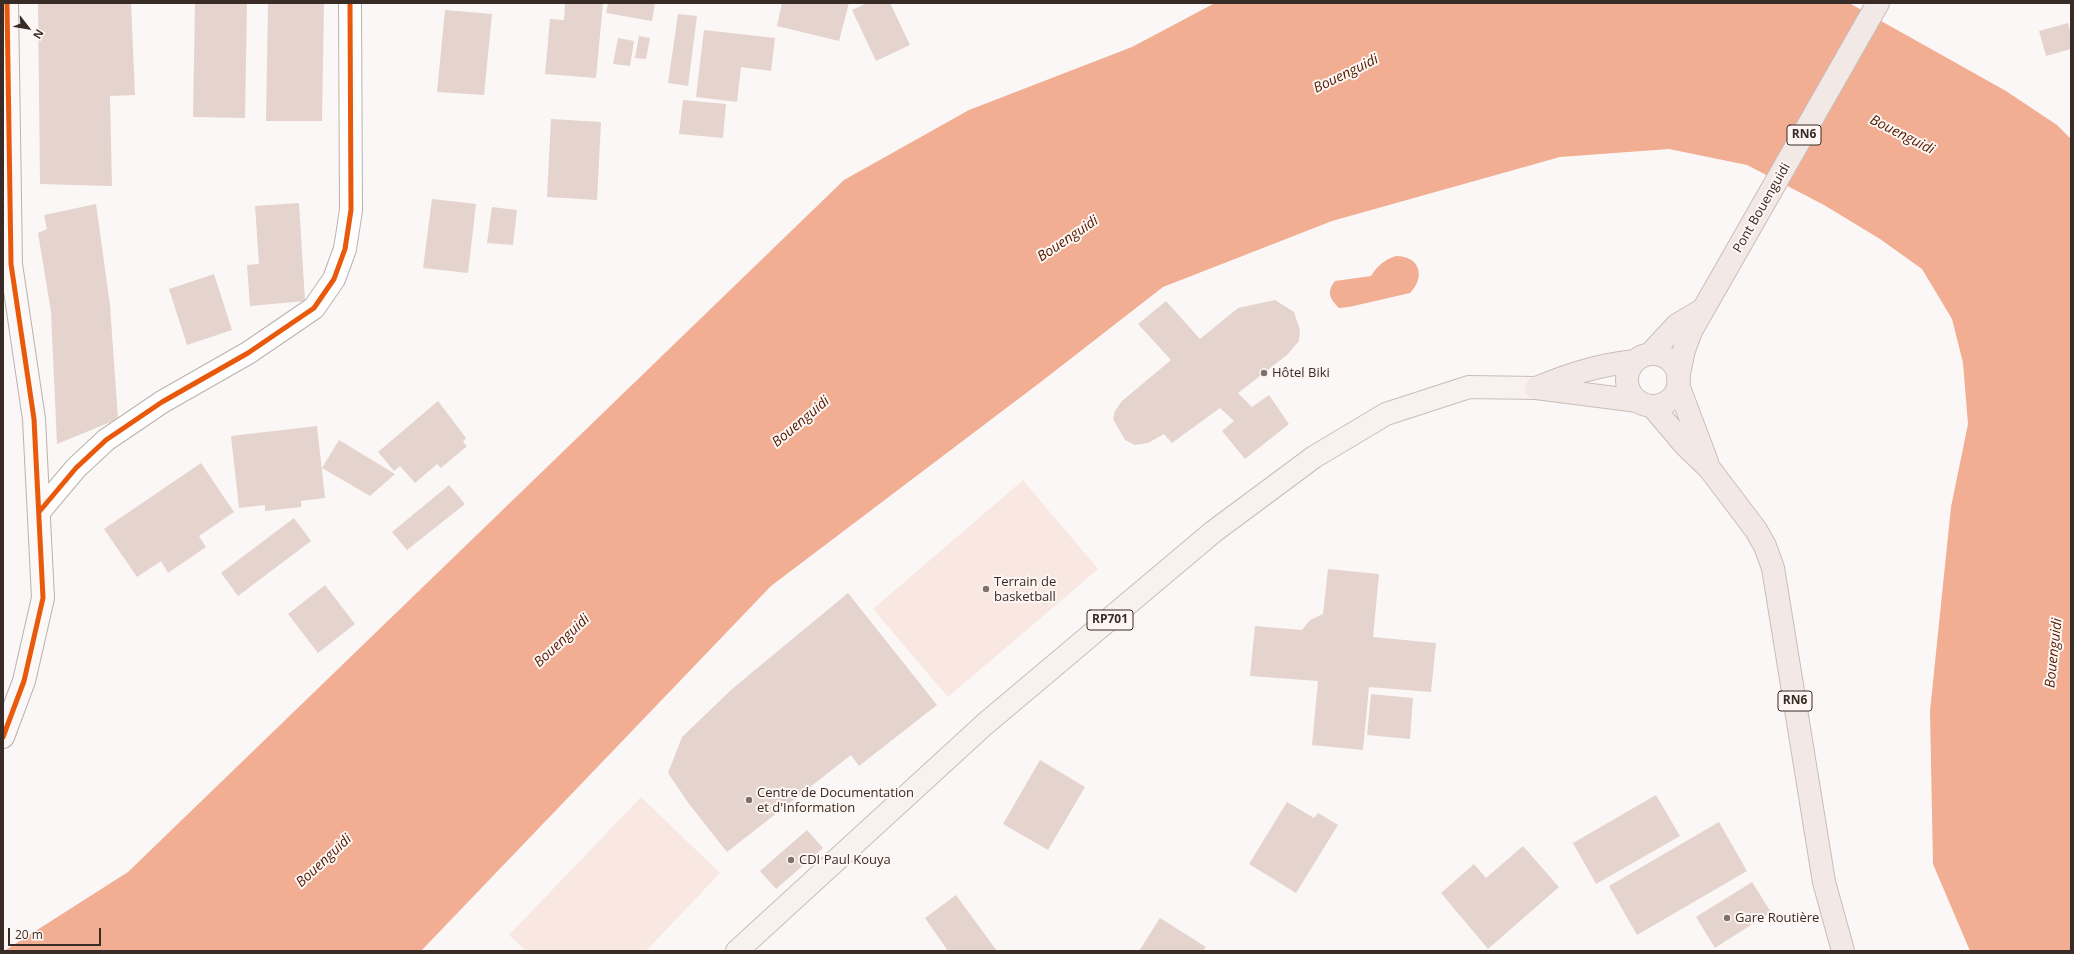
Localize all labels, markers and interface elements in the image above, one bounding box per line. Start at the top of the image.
north arrow [8,8,48,48]
text: N [30,27,47,42]
water label: Bouenguidi [1311,51,1381,97]
water label: Bouenguidi [1867,112,1937,158]
road number: RN6 [1787,125,1821,145]
street label: Pont Bouenguidi [1730,161,1794,255]
water label: Bouenguidi [1034,212,1102,266]
place label: Hôtel Biki [1272,365,1330,381]
marker: Hôtel Biki [1259,368,1269,378]
water label: Bouenguidi [769,393,833,451]
place label: Terrain de basketball [994,574,1056,605]
marker: Terrain de basketball [981,584,991,594]
road number: RP701 [1087,610,1133,630]
water label: Bouenguidi [531,611,593,671]
water label: Bouenguidi [2042,617,2066,689]
road number: RN6 [1778,691,1812,711]
place label: Centre de Documentation et d'Information [757,785,914,816]
marker: Centre de Documentation et d'Information [744,795,754,805]
water label: Bouenguidi [293,831,355,891]
place label: CDI Paul Kouya [799,852,891,868]
marker: CDI Paul Kouya [786,855,796,865]
place label: Gare Routière [1735,910,1819,926]
marker: Gare Routière [1722,913,1732,923]
scale bar [10,920,103,946]
text: 20 m [15,926,43,943]

